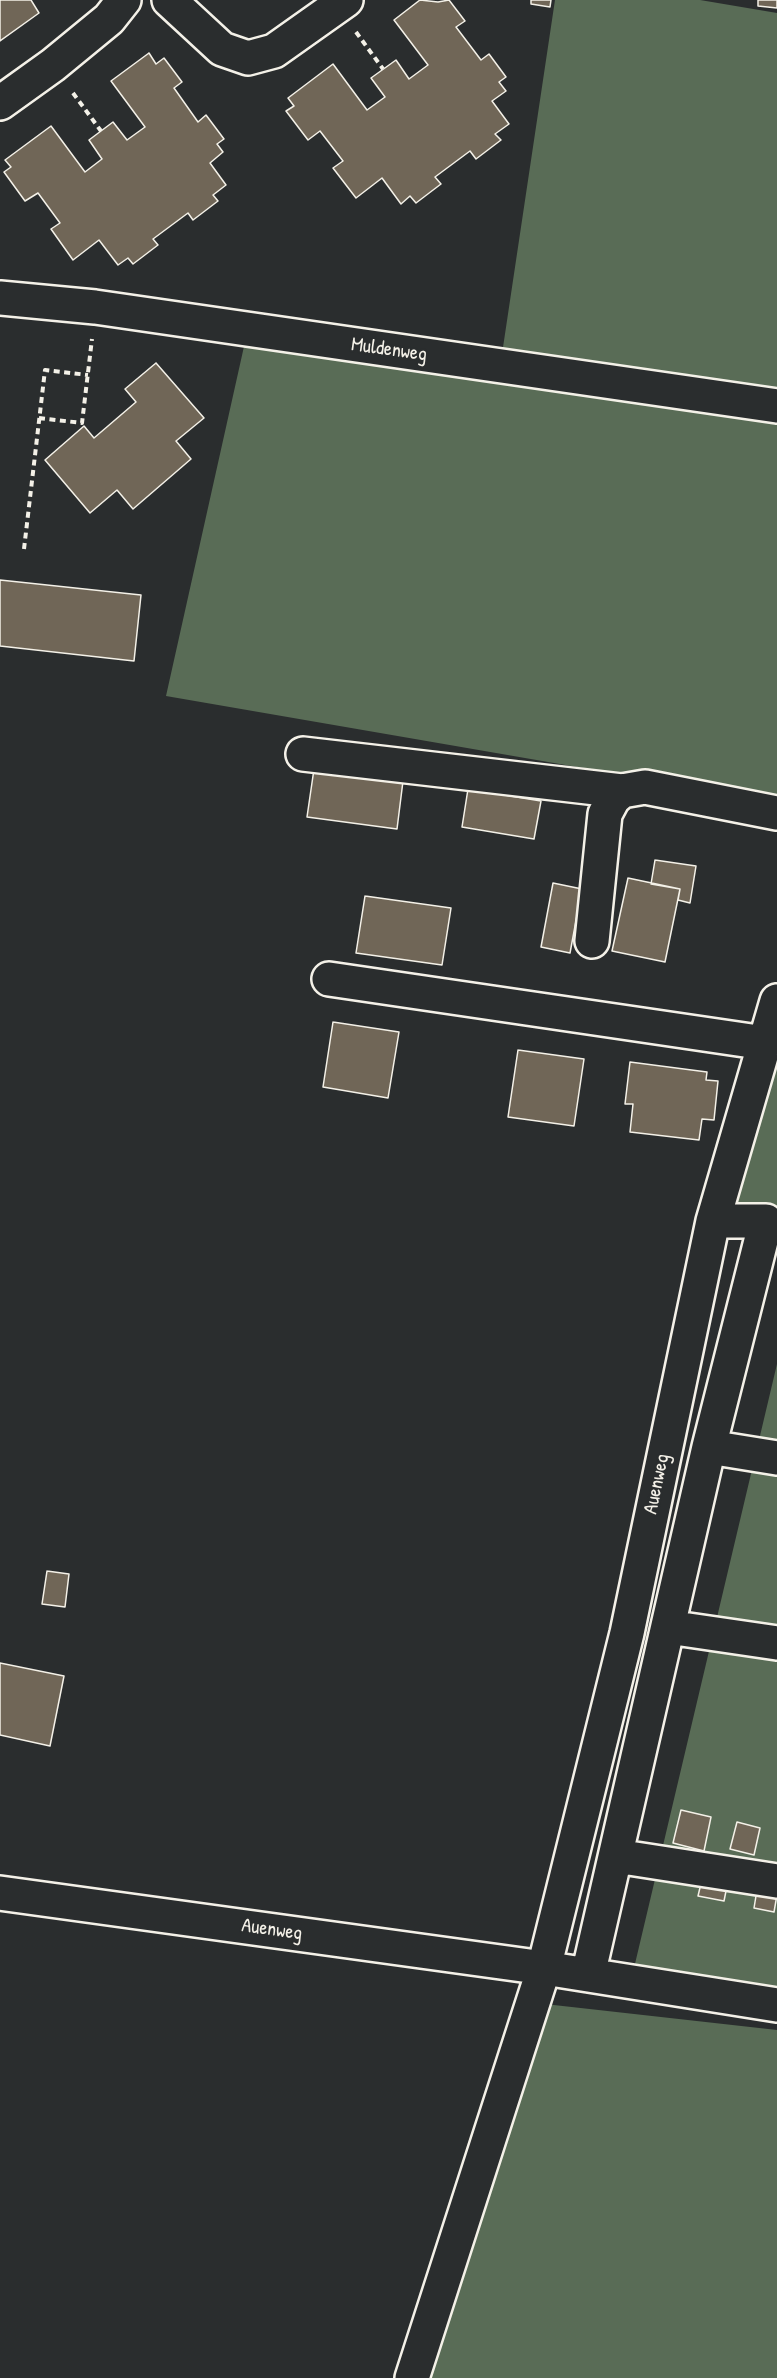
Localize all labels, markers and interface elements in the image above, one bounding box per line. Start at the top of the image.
street label: Muldenweg [350,333,428,367]
street label: Auenweg [639,1452,675,1516]
street label: Auenweg [240,1914,304,1946]

